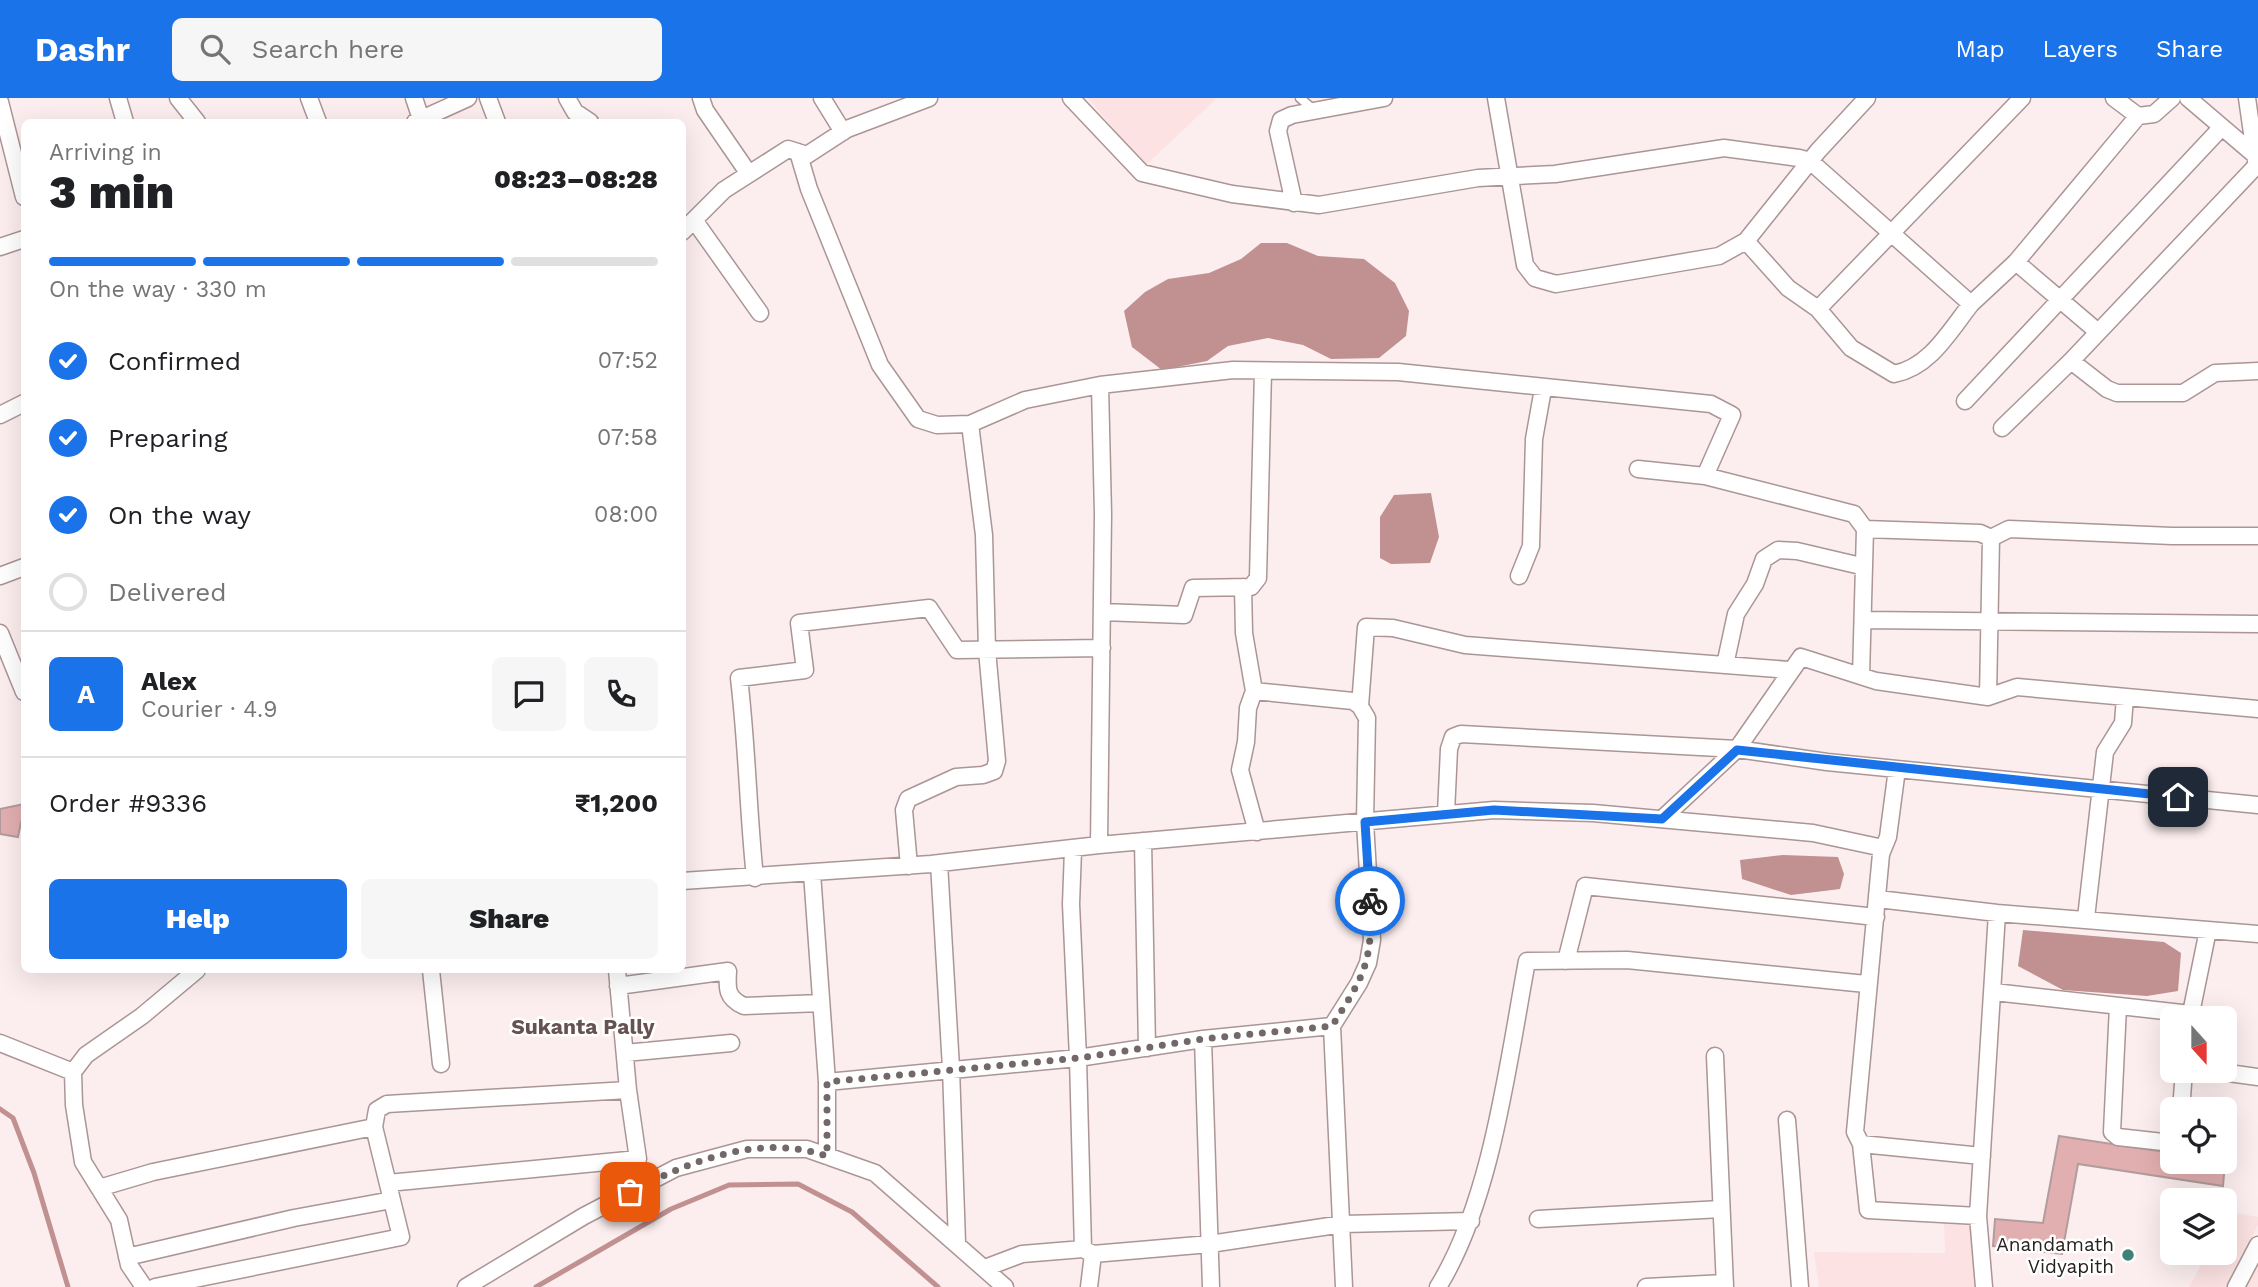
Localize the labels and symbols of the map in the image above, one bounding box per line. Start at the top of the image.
pin [2148,767,2208,827]
courier [1335,866,1405,936]
north arrow [2160,1006,2236,1083]
district label: Sukanta Pally [511,1014,655,1039]
pin [600,1162,660,1222]
place label: Anandamath Vidyapith [1996,1233,2114,1278]
marker: Anandamath Vidyapith [2120,1247,2136,1263]

